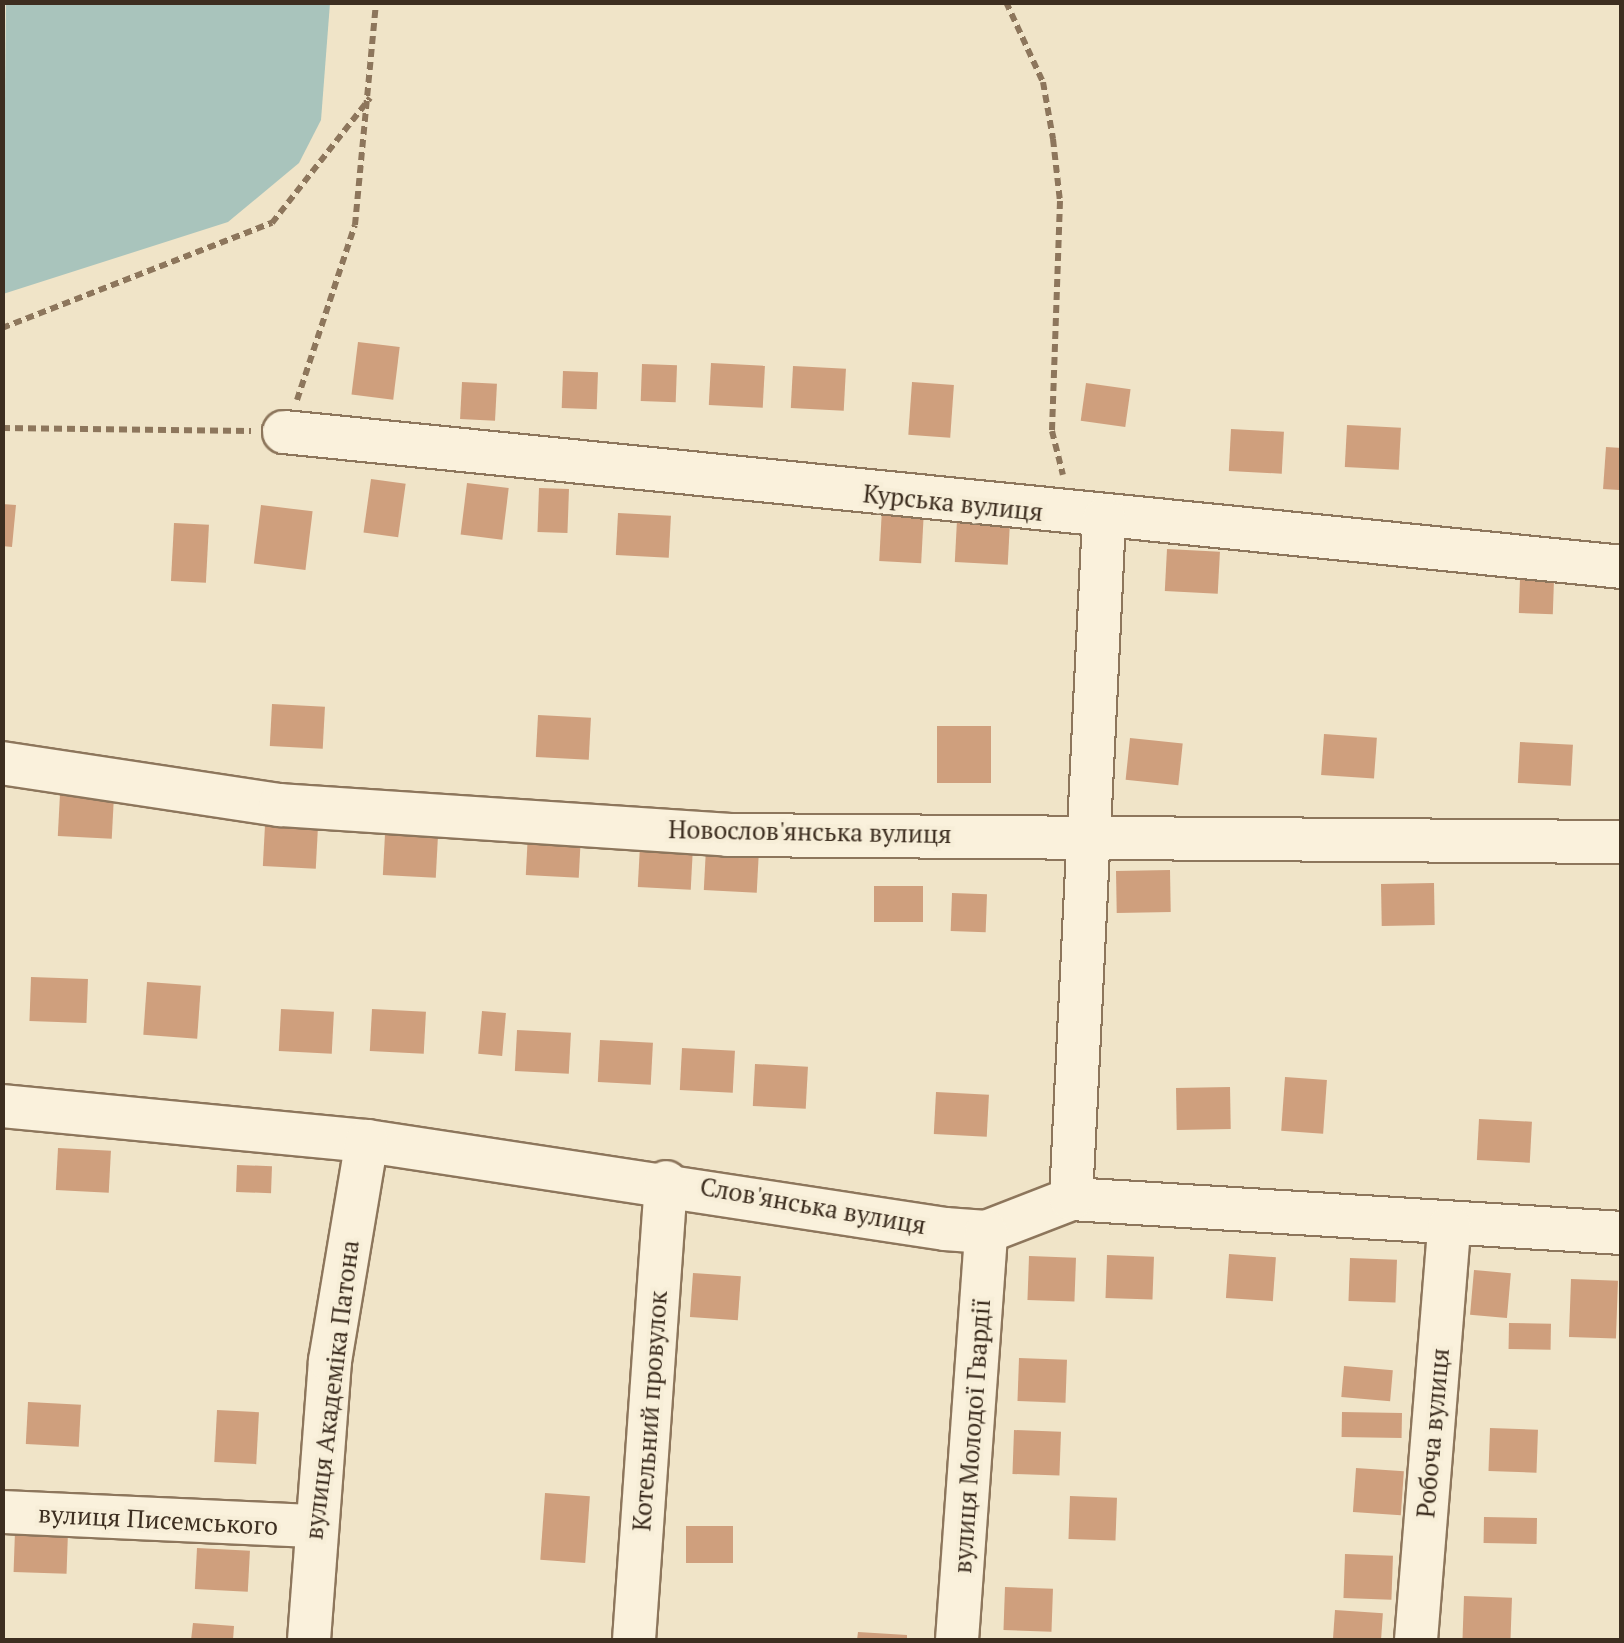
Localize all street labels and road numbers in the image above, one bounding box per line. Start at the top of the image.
street label: Курська вулиця [862,479,1044,527]
street label: Новослов'янська вулиця [668,815,952,849]
street label: Слов'янська вулиця [698,1171,928,1241]
street label: вулиця Академіка Патона [299,1238,365,1542]
street label: Котельний провулок [627,1290,673,1532]
street label: вулиця Молодої Гвардії [947,1298,997,1574]
street label: Робоча вулиця [1411,1347,1455,1519]
street label: вулиця Писемського [37,1499,279,1541]

